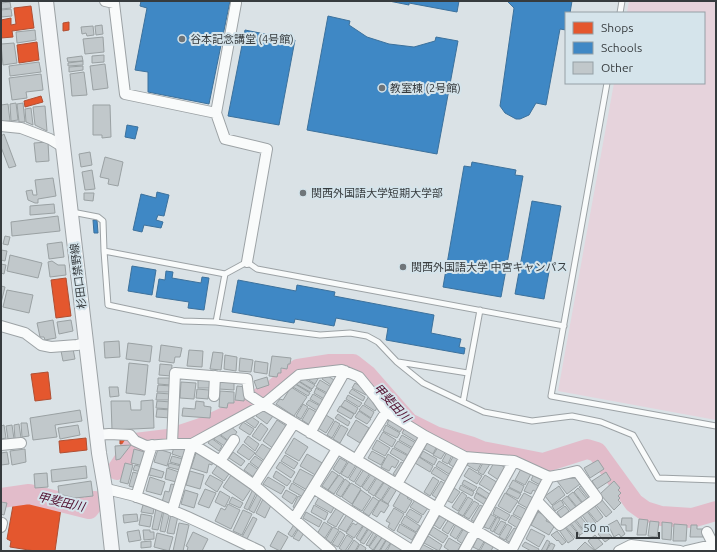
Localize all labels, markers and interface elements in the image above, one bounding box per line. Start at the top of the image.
legend [565,12,705,84]
text: Shops [601,21,633,34]
place label: 谷本記念講堂 (4号館) [190,33,294,46]
marker: 谷本記念講堂 (4号館) [177,34,187,44]
text: Schools [601,41,642,54]
text: Other [601,61,634,74]
place label: 教室棟 (2号館) [390,82,461,95]
marker: 教室棟 (2号館) [377,83,387,93]
place label: 関西外国語大学短期大学部 [311,187,443,199]
marker: 関西外国語大学短期大学部 [298,188,308,198]
street label: 杉田口禁野線 [68,243,88,309]
place label: 関西外国語大学 中宮キャンパス [411,261,568,273]
marker: 関西外国語大学 中宮キャンパス [398,262,408,272]
water label: 甲斐田川 [371,381,415,426]
water label: 甲斐田川 [36,490,88,514]
scale bar [577,514,659,540]
text: 50 m [583,521,610,534]

